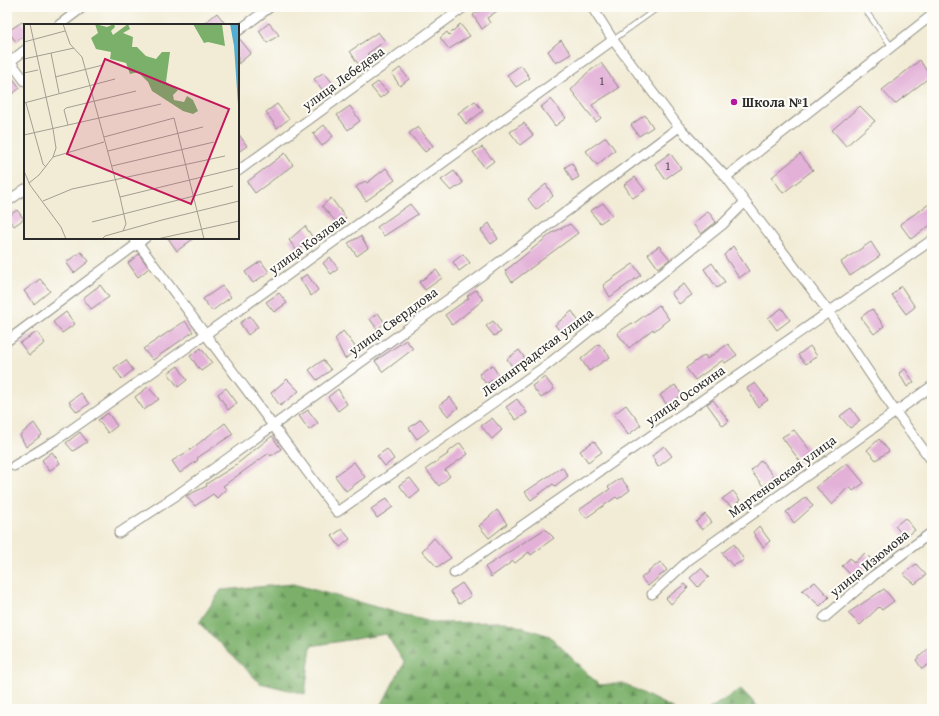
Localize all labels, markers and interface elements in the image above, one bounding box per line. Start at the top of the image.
inset map [24,24,239,239]
street label: улица Лебедева [297,41,389,115]
house number: 1 [599,72,605,89]
place label: Школа №1 [742,92,809,112]
marker: Школа №1 [729,97,739,107]
house number: 1 [665,157,671,174]
street label: улица Козлова [263,209,350,279]
street label: улица Свердлова [344,282,442,361]
street label: Ленинградская улица [477,303,598,401]
street label: улица Осокина [640,360,729,430]
street label: Мартеновская улица [724,430,840,522]
street label: улица Изюмова [824,524,913,602]

